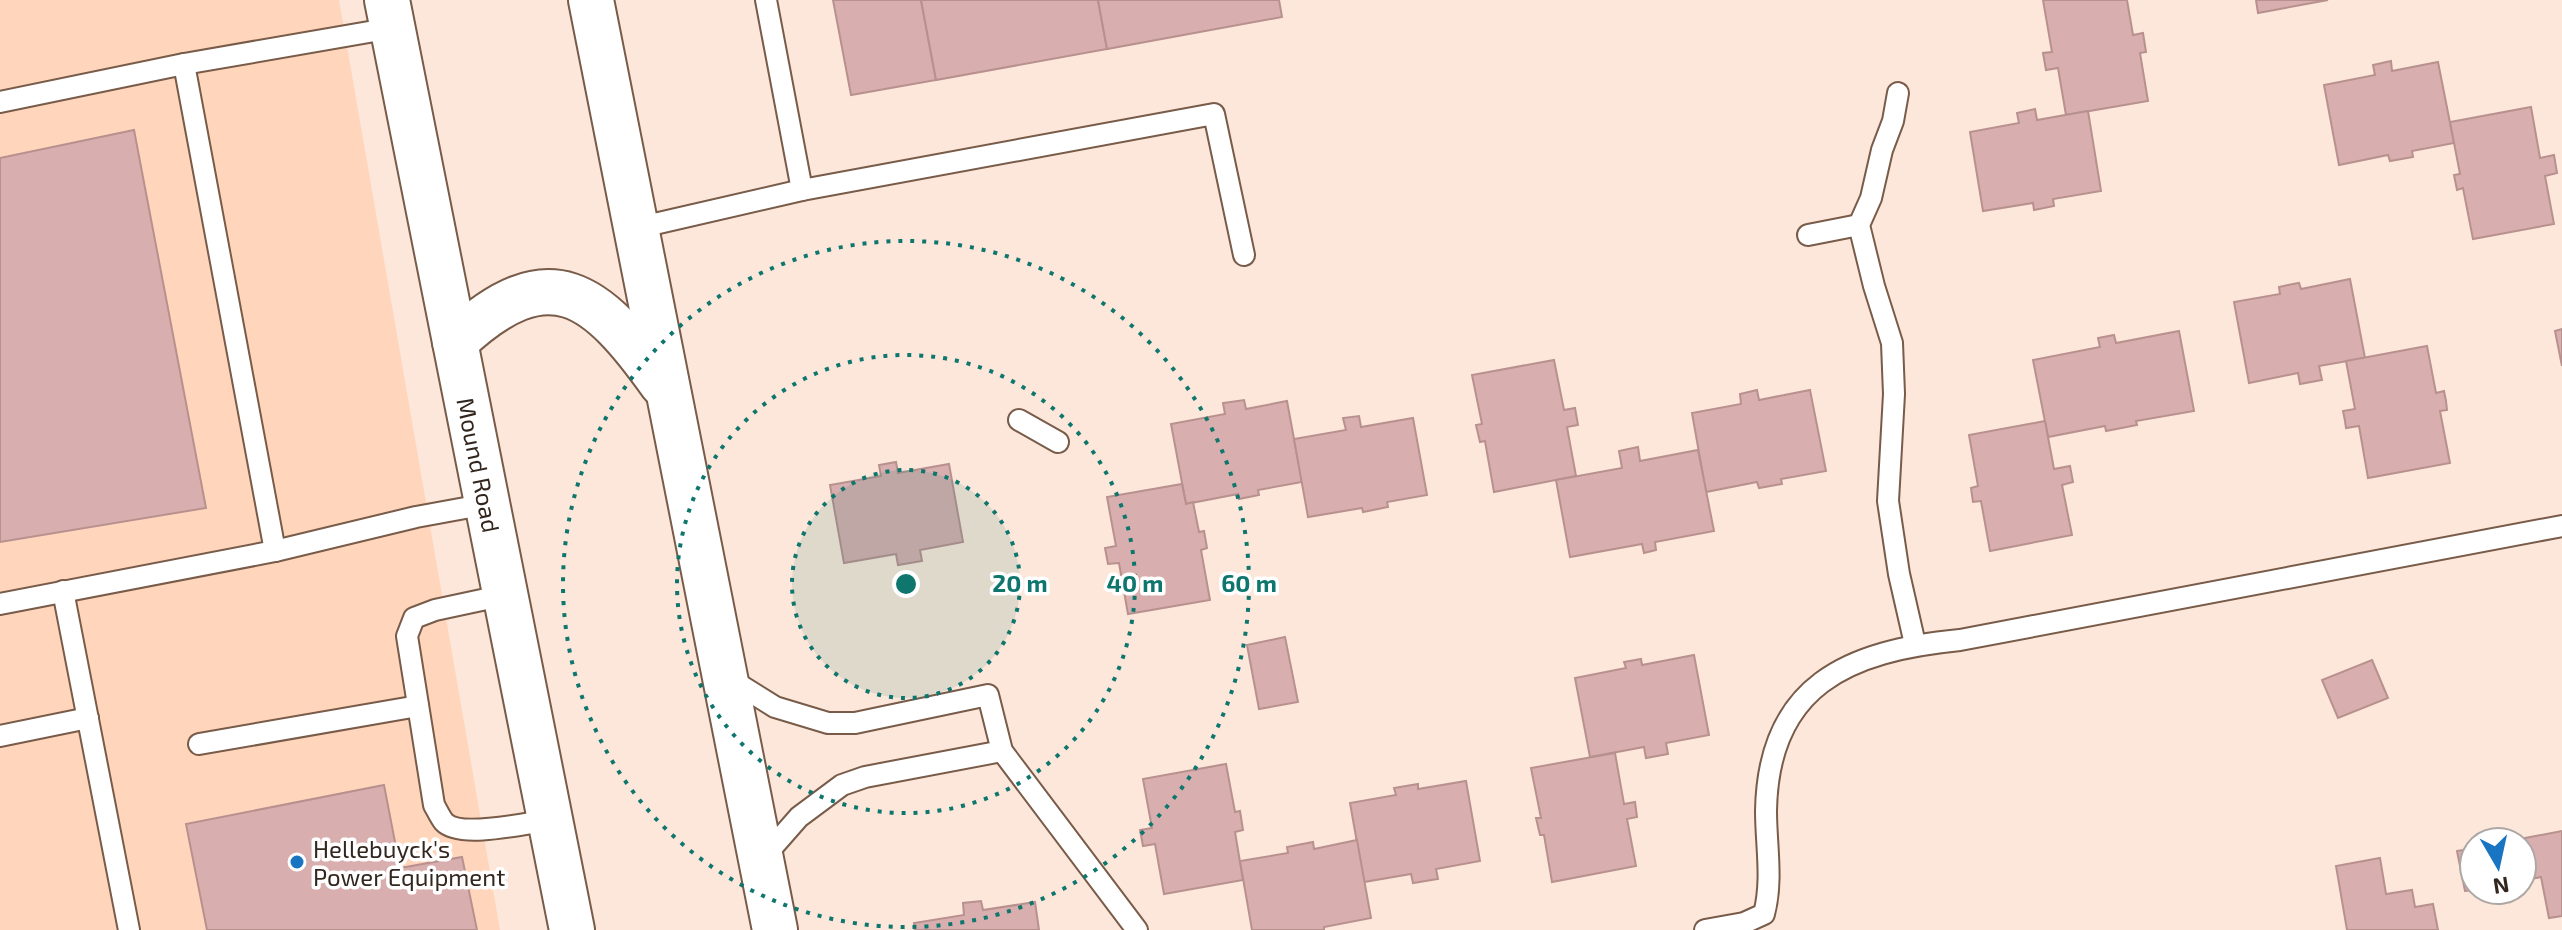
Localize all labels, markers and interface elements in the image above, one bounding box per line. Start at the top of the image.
street label: Mound Road [452,395,507,535]
text: 20 m [992,568,1048,597]
text: 40 m [1107,568,1163,597]
text: 60 m [1221,568,1277,597]
centre of rings [892,570,920,598]
north arrow [2458,826,2538,906]
place label: Hellebuyck's Power Equipment [313,834,505,891]
marker: Hellebuyck's Power Equipment [288,853,306,871]
text: N [2491,873,2511,901]

